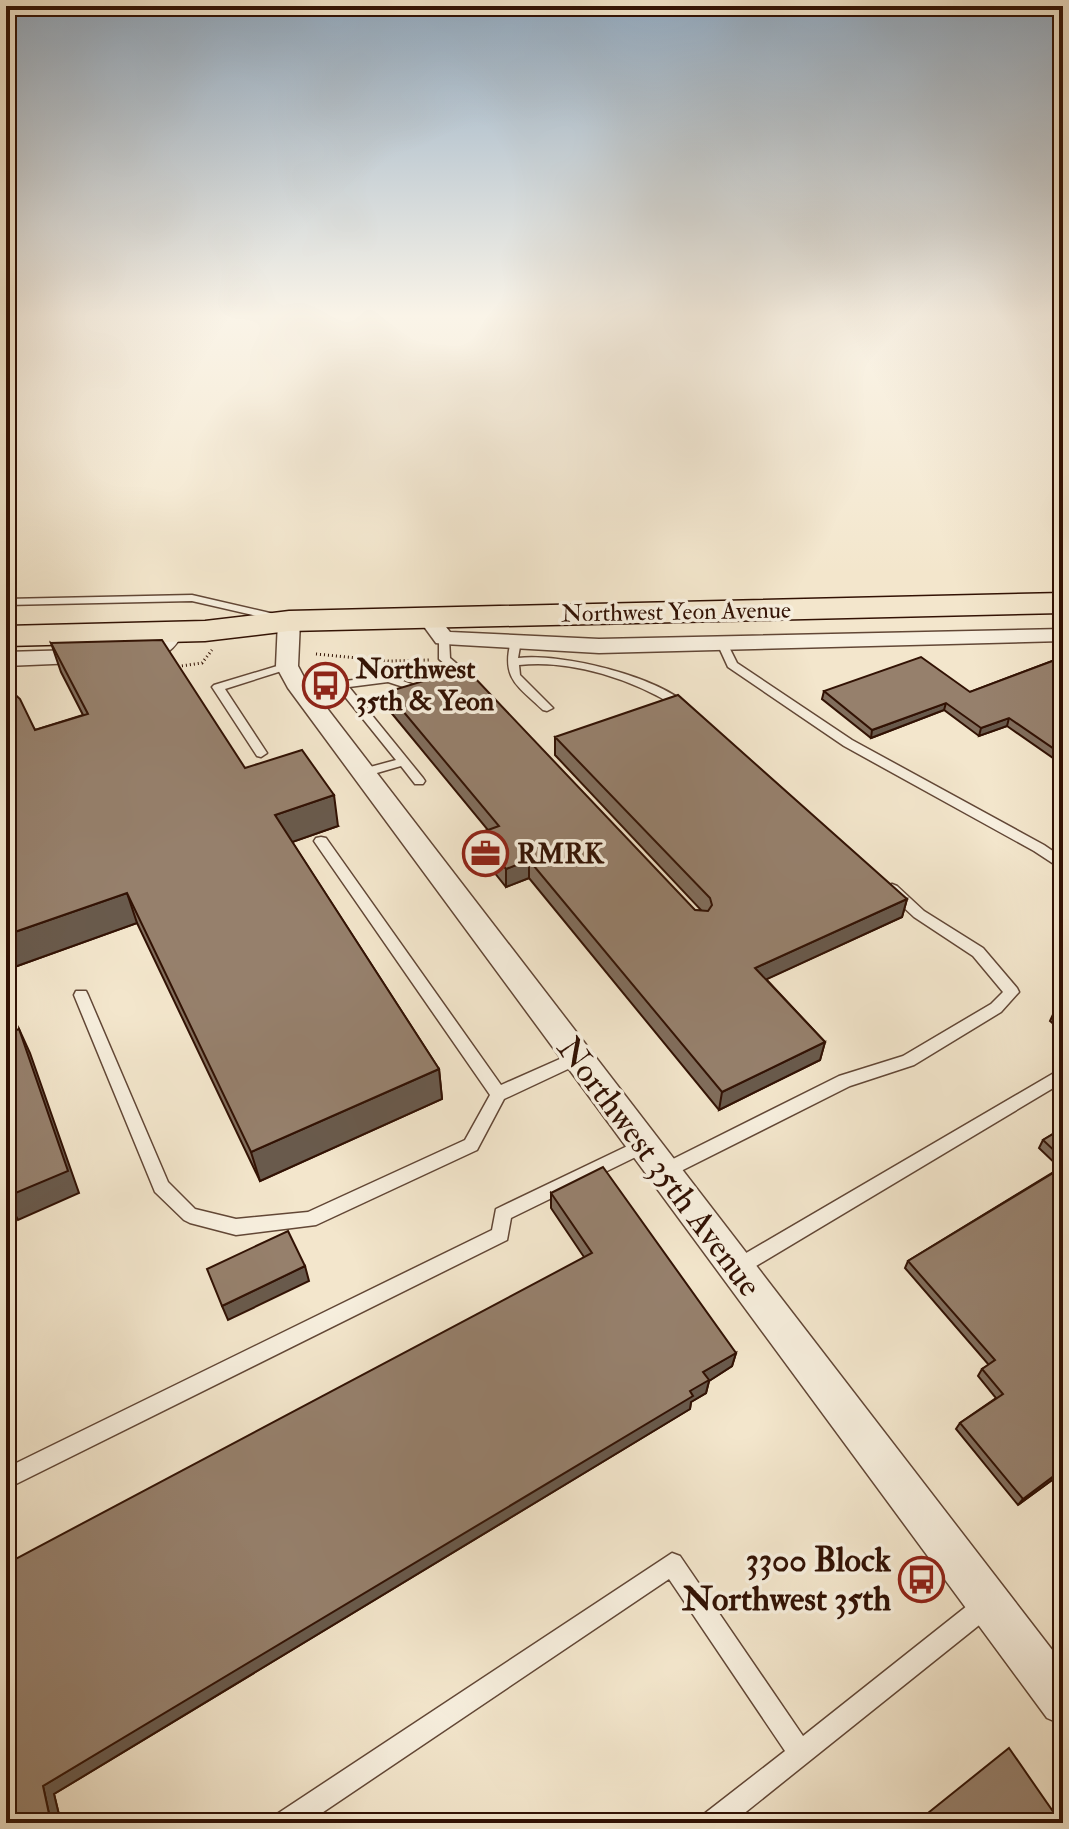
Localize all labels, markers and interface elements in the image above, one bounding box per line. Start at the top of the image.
street label: Northwest Yeon Avenue [561,594,791,630]
place label: Northwest 35th & Yeon [355,652,495,719]
bus stop icon: Northwest 35th & Yeon [301,661,349,709]
office icon: RMRK [462,830,510,878]
place label: RMRK [517,837,605,872]
street label: Northwest 35th Avenue [547,1029,771,1305]
place label: 3300 Block Northwest 35th [681,1539,892,1621]
bus stop icon: 3300 Block Northwest 35th [898,1556,946,1604]

